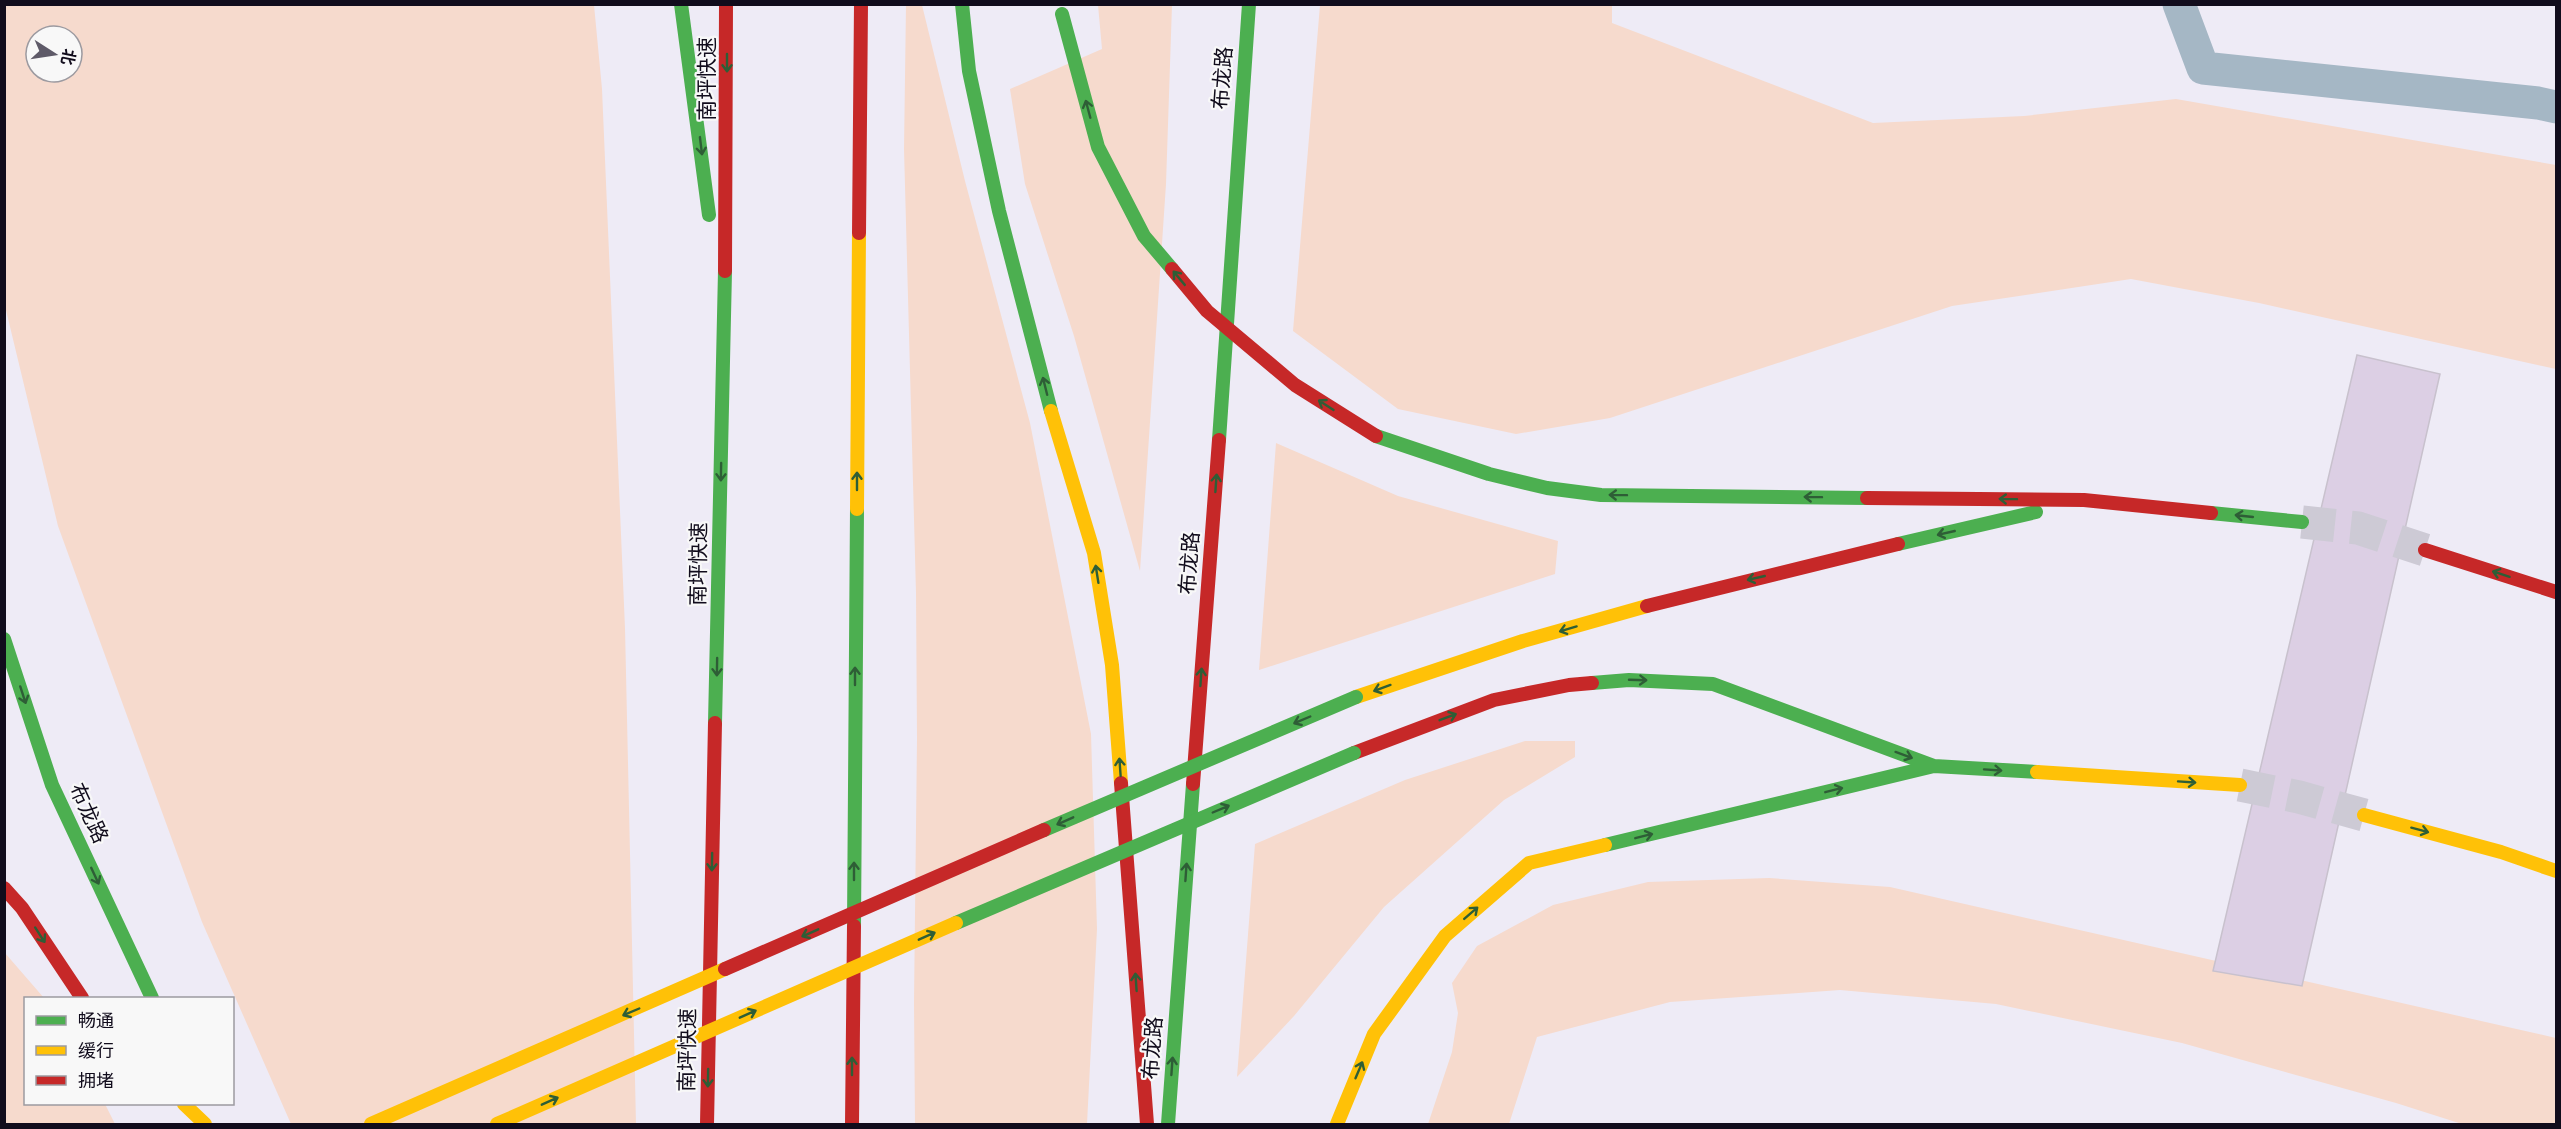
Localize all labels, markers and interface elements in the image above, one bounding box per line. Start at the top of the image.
north arrow [24,24,84,84]
street label: 南坪快速 [693,37,720,121]
street label: 布龙路 [1206,46,1238,110]
text: 北 [56,47,80,67]
one-way arrow [721,52,732,72]
one-way arrow [1081,99,1093,118]
one-way arrow [695,135,706,155]
one-way arrow [1173,270,1186,286]
one-way arrow [1038,377,1050,396]
one-way arrow [1318,399,1335,411]
one-way arrow [715,462,727,482]
one-way arrow [851,472,863,492]
one-way arrow [1211,473,1222,493]
one-way arrow [1608,489,1628,501]
one-way arrow [1803,491,1823,503]
one-way arrow [1998,493,2018,505]
one-way arrow [2234,511,2254,522]
street label: 南坪快速 [684,522,712,606]
one-way arrow [1937,528,1956,540]
street label: 布龙路 [1173,531,1205,595]
one-way arrow [1091,564,1102,584]
one-way arrow [2492,568,2511,579]
one-way arrow [1747,573,1766,585]
one-way arrow [1559,624,1578,635]
one-way arrow [711,657,722,677]
one-way arrow [850,667,861,687]
one-way arrow [1196,668,1207,688]
one-way arrow [1628,675,1648,686]
one-way arrow [1373,683,1392,694]
one-way arrow [18,685,29,704]
one-way arrow [1438,711,1457,722]
one-way arrow [1294,715,1312,726]
one-way arrow [1894,750,1913,761]
one-way arrow [1114,758,1125,777]
one-way arrow [1982,764,2002,775]
one-way arrow [2177,777,2197,788]
street label: 布龙路 [63,779,115,847]
one-way arrow [1824,783,1843,795]
one-way arrow [1212,803,1230,814]
one-way arrow [1056,815,1074,827]
one-way arrow [2410,825,2429,836]
one-way arrow [1635,829,1654,841]
one-way arrow [707,852,718,872]
one-way arrow [848,862,860,882]
one-way arrow [1181,862,1192,882]
one-way arrow [89,866,101,884]
one-way arrow [1463,906,1478,920]
one-way arrow [33,926,46,943]
one-way arrow [801,928,819,940]
one-way arrow [917,930,935,942]
one-way arrow [1130,973,1141,993]
legend [24,997,234,1105]
one-way arrow [623,1007,641,1018]
street label: 南坪快速 [673,1008,701,1092]
one-way arrow [739,1008,757,1019]
text: 畅通 [78,1009,114,1032]
street label: 布龙路 [1136,1016,1168,1080]
text: 缓行 [78,1039,114,1062]
one-way arrow [846,1057,858,1077]
one-way arrow [1167,1057,1178,1077]
one-way arrow [1354,1062,1366,1080]
one-way arrow [702,1068,714,1088]
text: 拥堵 [78,1069,114,1092]
one-way arrow [541,1095,559,1106]

